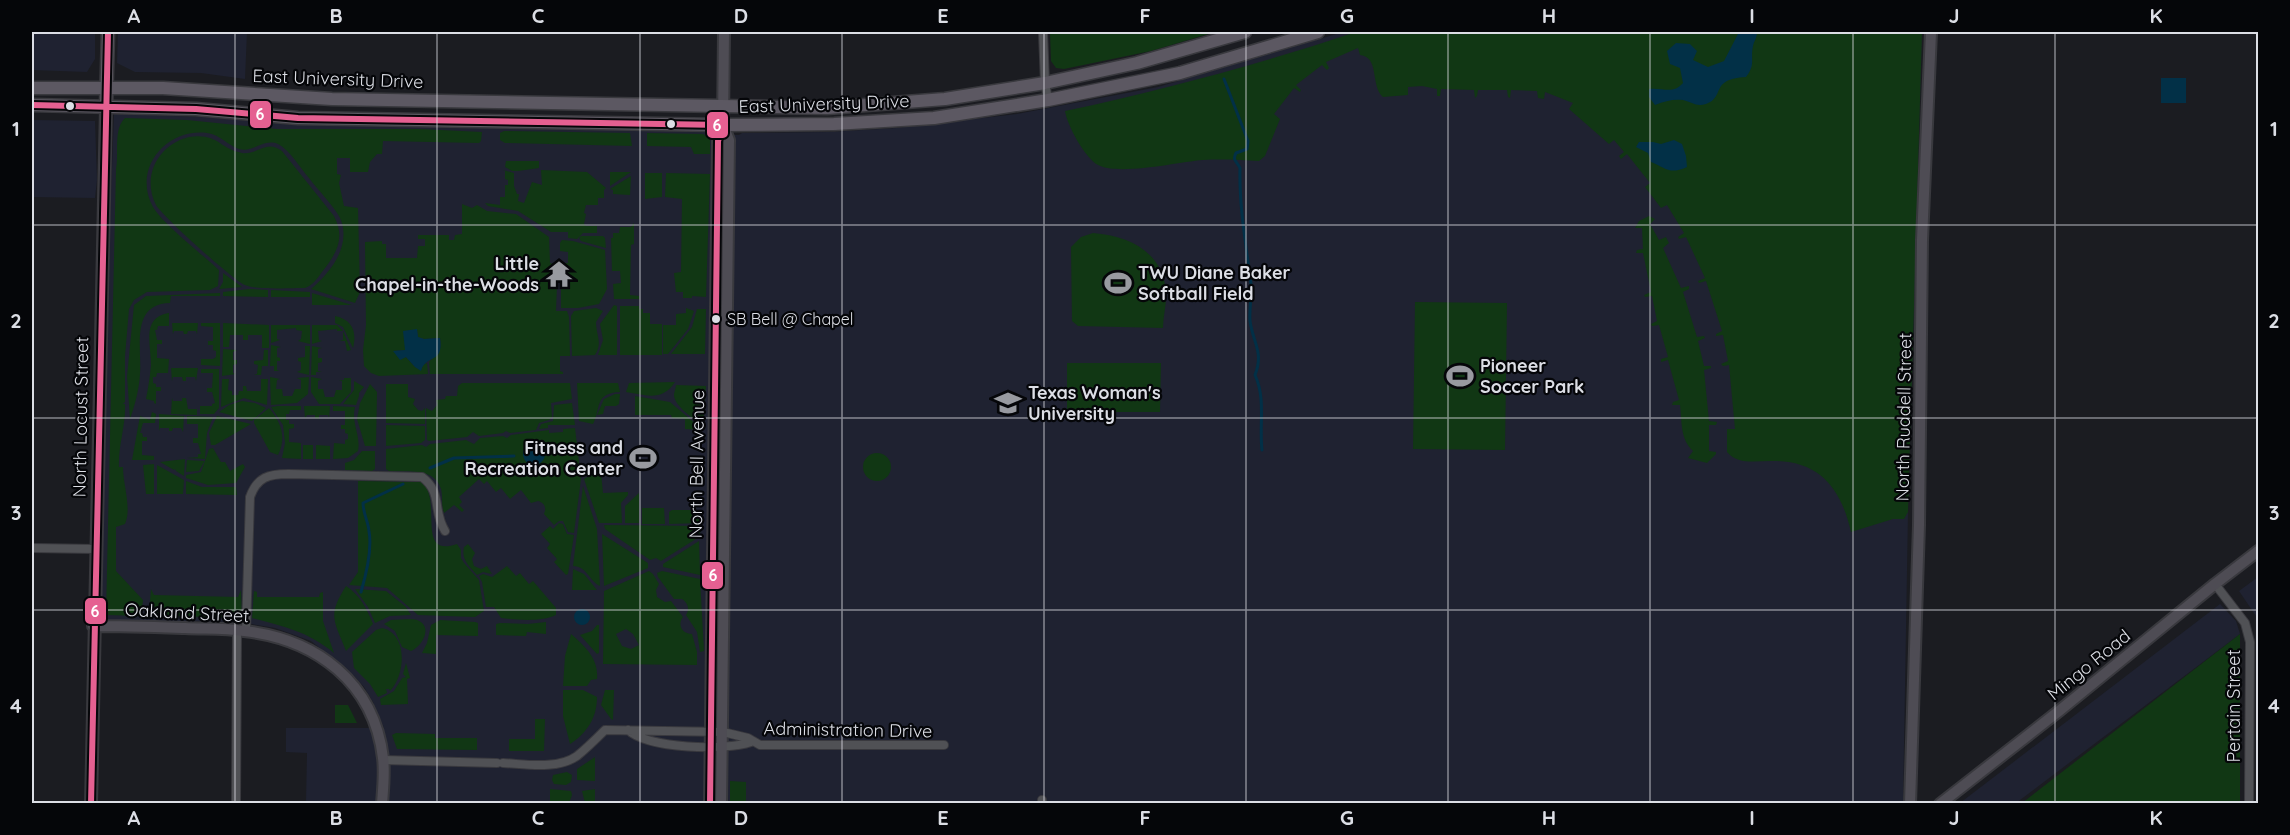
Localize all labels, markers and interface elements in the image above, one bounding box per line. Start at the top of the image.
text: A [128,3,141,28]
text: B [329,3,343,28]
text: C [532,3,545,28]
text: D [734,3,748,28]
text: E [937,3,949,28]
text: F [1139,3,1151,28]
text: G [1340,3,1354,28]
text: H [1542,3,1556,28]
text: I [1749,3,1755,28]
text: J [1948,3,1960,28]
text: K [2149,3,2163,28]
street label: East University Drive [252,64,424,93]
street label: East University Drive [738,89,910,118]
unlabelled marker [64,100,76,112]
line badge: 6 [249,100,272,129]
text: 6 [256,104,265,124]
line badge: 6 [706,111,729,139]
text: 6 [713,115,722,135]
text: 1 [12,116,20,141]
text: 1 [2270,116,2278,141]
unlabelled marker [665,118,677,130]
place label: Little Chapel-in-the-Woods [355,252,539,296]
temple icon: Little Chapel-in-the-Woods [544,259,574,289]
place label: TWU Diane Baker Softball Field [1138,261,1291,305]
sports icon: TWU Diane Baker Softball Field [1103,268,1133,298]
text: 2 [10,308,22,333]
text: 2 [2268,308,2280,333]
place label: SB Bell @ Chapel [727,309,854,329]
marker: SB Bell @ Chapel [710,313,722,325]
street label: North Ruddell Street [1891,332,1916,502]
street label: North Locust Street [68,336,93,498]
place label: Pioneer Soccer Park [1480,354,1584,398]
sports icon: Pioneer Soccer Park [1445,361,1475,391]
place label: Texas Woman's University [1028,381,1161,425]
school or university icon: Texas Woman's University [993,388,1023,418]
street label: North Bell Avenue [684,389,709,539]
place label: Fitness and Recreation Center [464,436,623,480]
sports icon: Fitness and Recreation Center [628,443,658,473]
text: 3 [11,500,21,525]
text: 3 [2269,500,2279,525]
line badge: 6 [701,561,724,590]
text: 6 [709,565,718,585]
line badge: 6 [84,597,107,625]
street label: Oakland Street [124,598,250,627]
text: 6 [91,601,100,621]
street label: Mingo Road [2042,624,2135,705]
street label: Pertain Street [2222,649,2245,763]
text: 4 [10,693,22,718]
text: 4 [2268,693,2280,718]
street label: Administration Drive [763,717,933,742]
text: A [128,805,141,830]
text: B [329,805,343,830]
text: C [532,805,545,830]
text: D [734,805,748,830]
text: E [937,805,949,830]
text: F [1139,805,1151,830]
text: G [1340,805,1354,830]
text: H [1542,805,1556,830]
text: I [1749,805,1755,830]
text: J [1948,805,1960,830]
text: K [2149,805,2163,830]

